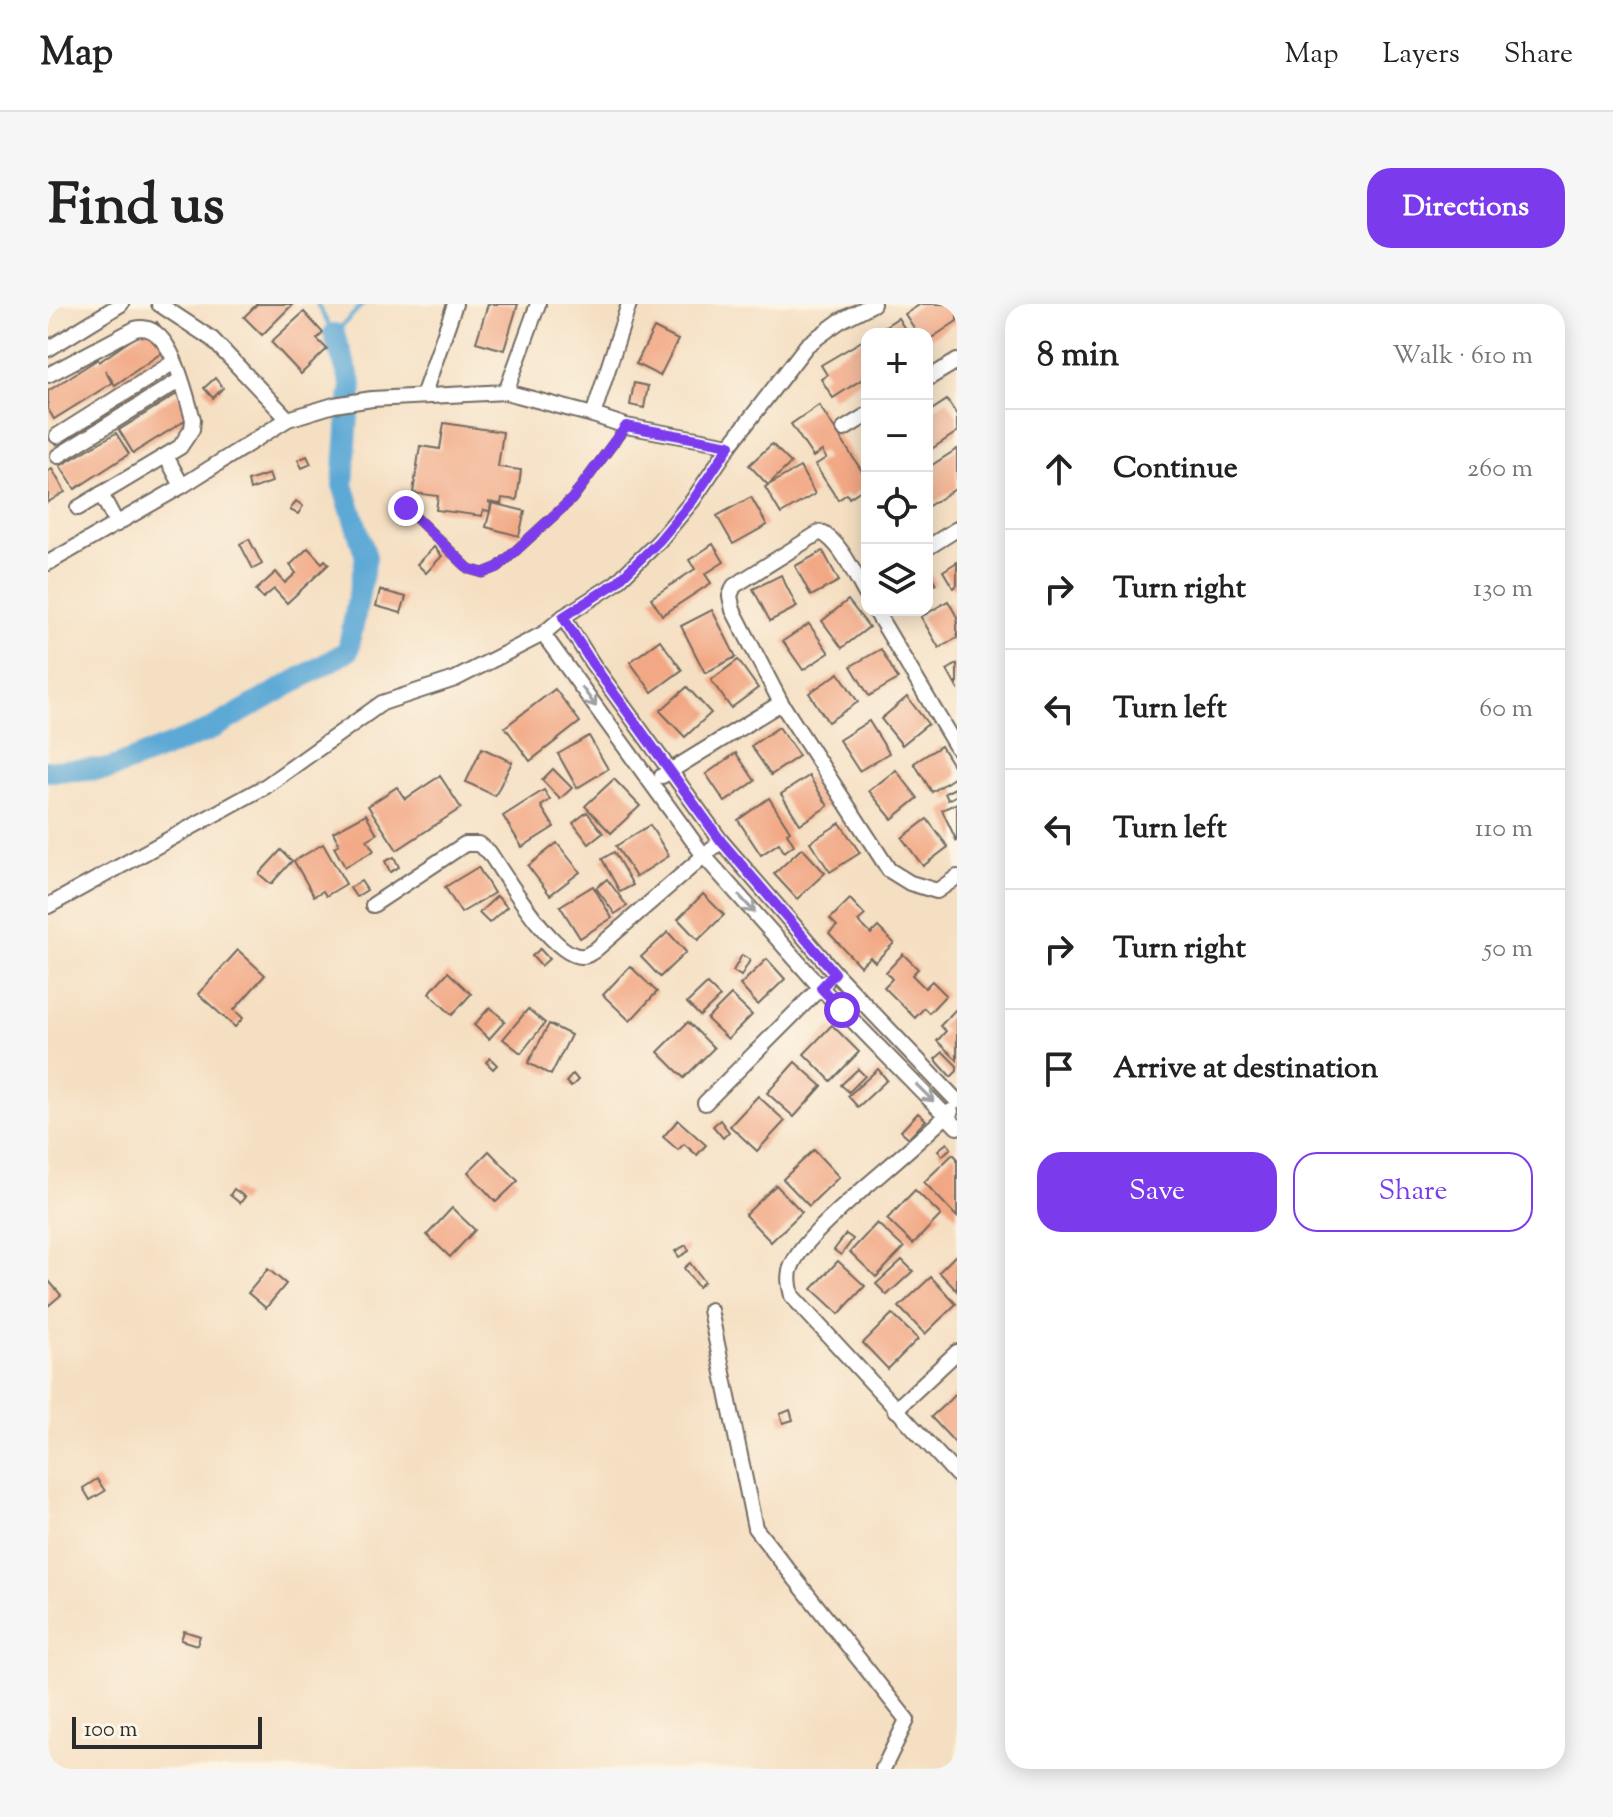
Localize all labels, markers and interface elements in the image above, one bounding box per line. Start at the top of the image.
text: Map [40,28,113,82]
text: Map [1285,35,1338,75]
text: Layers [1382,35,1460,75]
text: Share [1504,35,1573,75]
text: Find us [48,168,224,249]
button: Directions [1367,168,1565,248]
map controls [861,328,933,616]
button: + [861,328,933,400]
text: 8 min [1037,332,1119,381]
text: Walk · 610 m [1392,338,1533,375]
button: − [861,400,933,472]
icon: ahead [1037,447,1081,491]
text: Continue [1113,448,1238,491]
text: 260 m [1467,451,1533,488]
button: locate [861,472,933,544]
route end [388,490,424,526]
button: layers [861,544,933,616]
icon: right [1037,567,1081,611]
text: Turn right [1113,568,1246,611]
text: 130 m [1473,571,1533,608]
one-way arrow [581,686,598,708]
icon: left [1037,687,1081,731]
text: Turn left [1113,688,1227,731]
text: 60 m [1479,691,1533,728]
icon: left [1037,807,1081,851]
text: Turn left [1113,808,1227,851]
text: 110 m [1475,811,1533,848]
one-way arrow [737,894,755,914]
icon: right [1037,927,1081,971]
text: Turn right [1113,928,1246,971]
text: 50 m [1483,931,1533,968]
route start [824,992,860,1028]
icon: arrive [1037,1047,1081,1091]
text: Arrive at destination [1113,1048,1378,1091]
one-way arrow [915,1083,934,1102]
button: Save [1037,1152,1277,1232]
button: Share [1293,1152,1533,1232]
scale bar [72,1713,262,1749]
text: 100 m [84,1715,137,1747]

